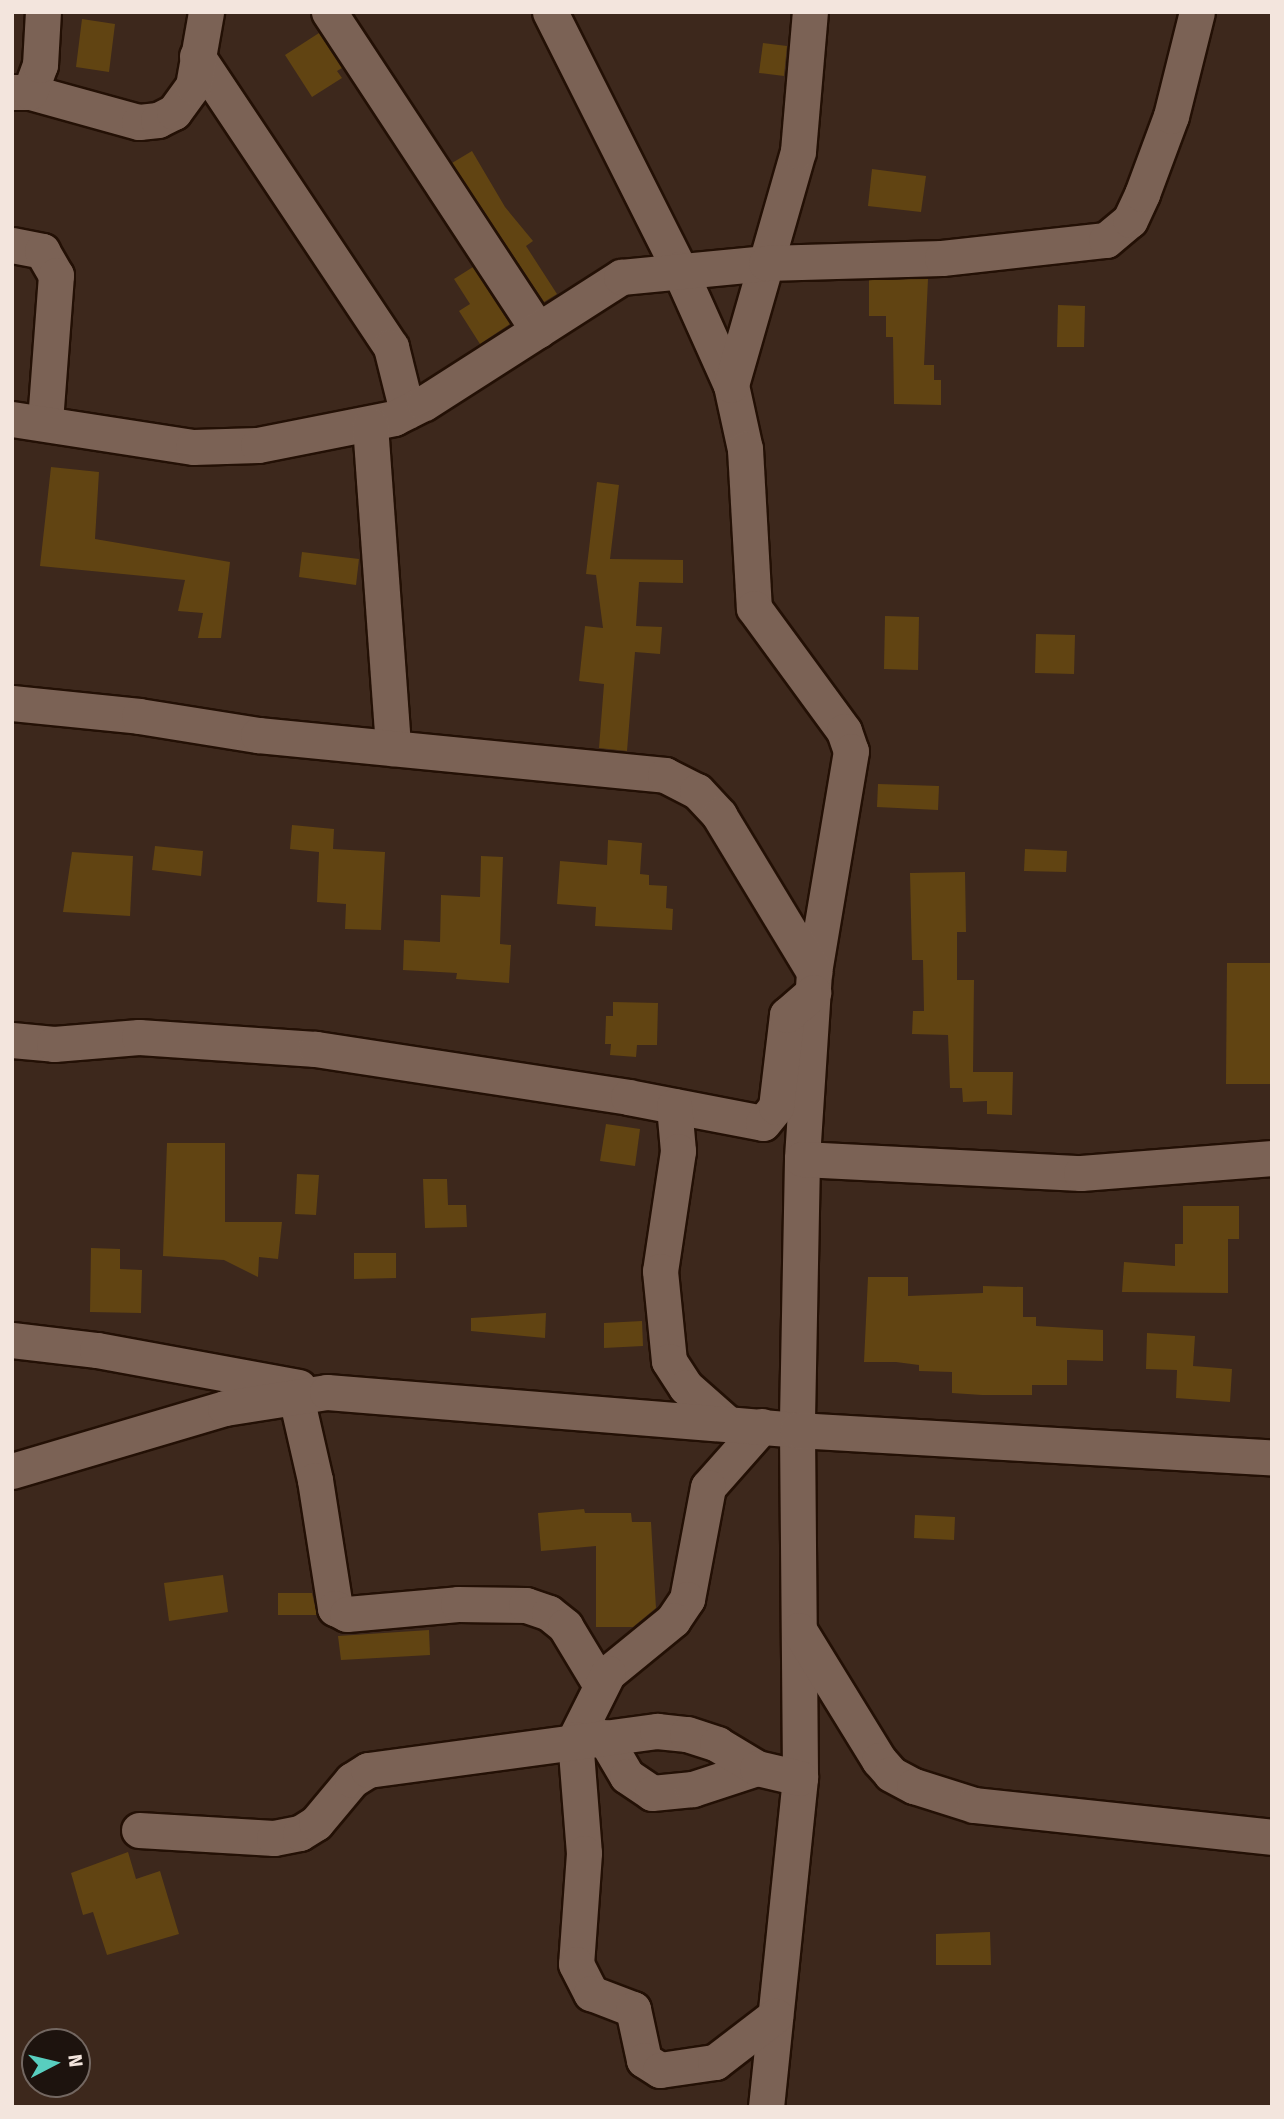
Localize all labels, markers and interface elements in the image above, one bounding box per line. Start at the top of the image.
north arrow [21,2028,91,2098]
text: N [63,2053,88,2068]

